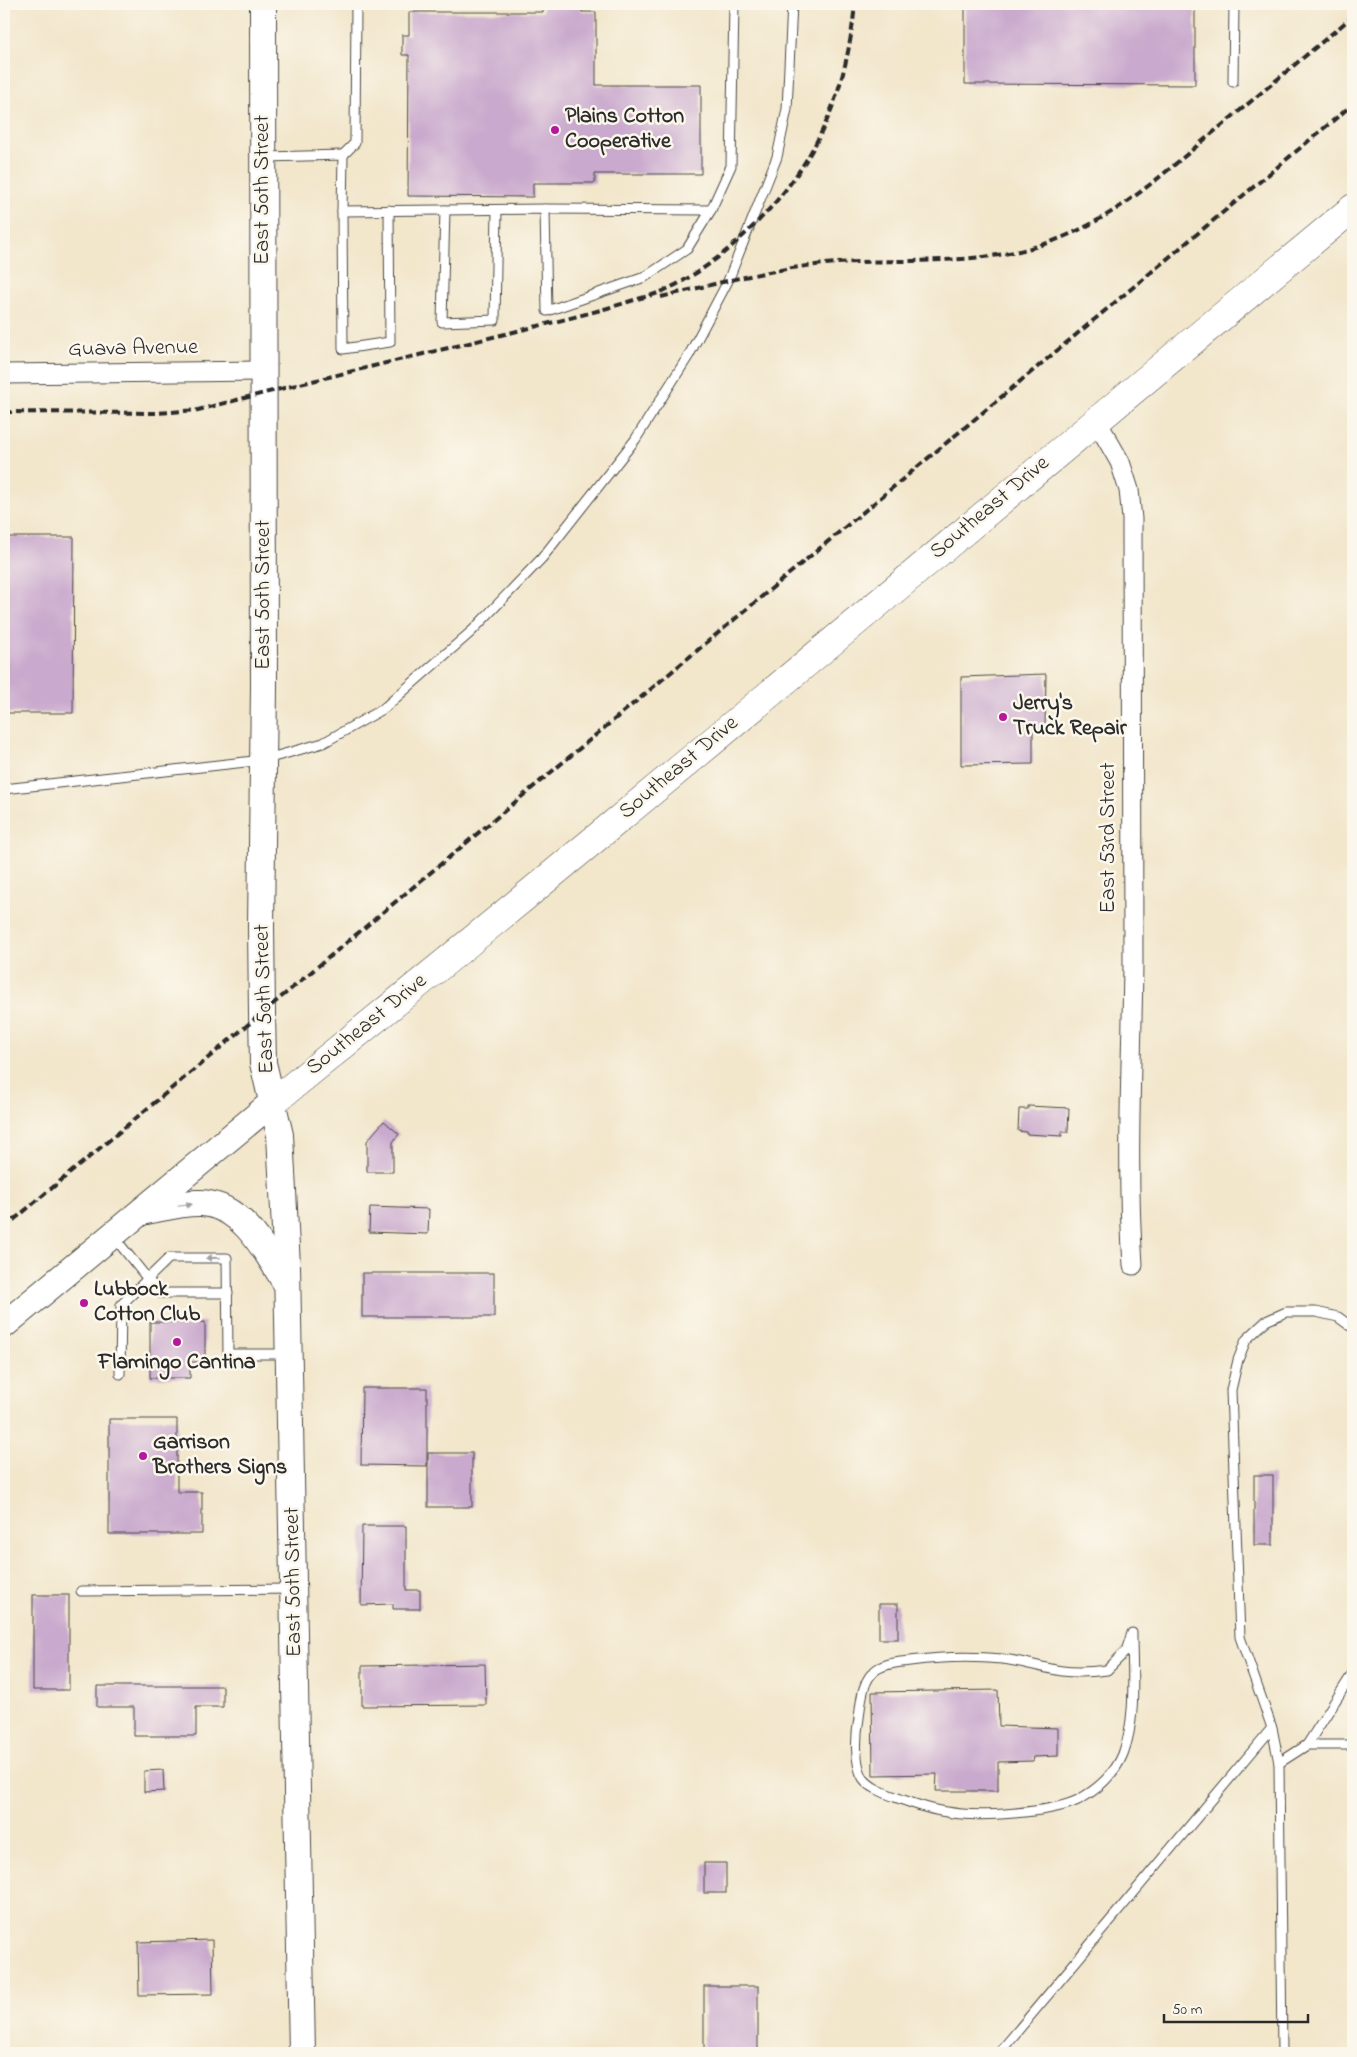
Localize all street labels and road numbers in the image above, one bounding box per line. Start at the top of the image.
street label: East 50th Street [247,114,279,265]
street label: Guava Avenue [68,332,198,366]
street label: Southeast Drive [923,448,1057,568]
street label: East 50th Street [248,519,280,670]
street label: Southeast Drive [612,708,746,828]
street label: East 53rd Street [1093,762,1125,914]
street label: East 50th Street [246,923,284,1075]
street label: Southeast Drive [300,966,435,1084]
street label: East 50th Street [277,1506,311,1657]

